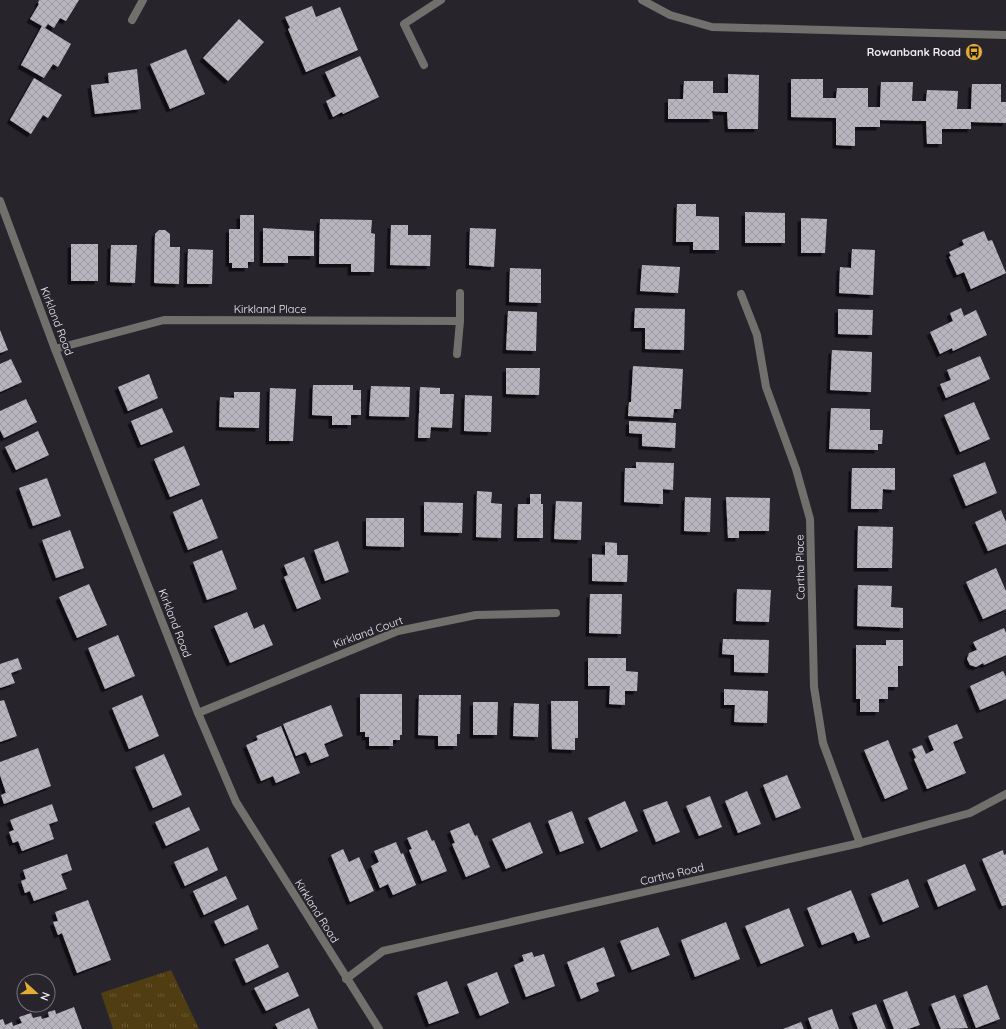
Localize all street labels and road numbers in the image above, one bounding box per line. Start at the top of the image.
street label: Kirkland Road [37,285,77,357]
street label: Kirkland Place [234,302,306,316]
street label: Cartha Place [792,534,808,600]
street label: Kirkland Road [155,587,195,659]
street label: Kirkland Court [331,613,405,651]
street label: Cartha Road [639,860,705,888]
street label: Kirkland Road [292,877,342,945]

